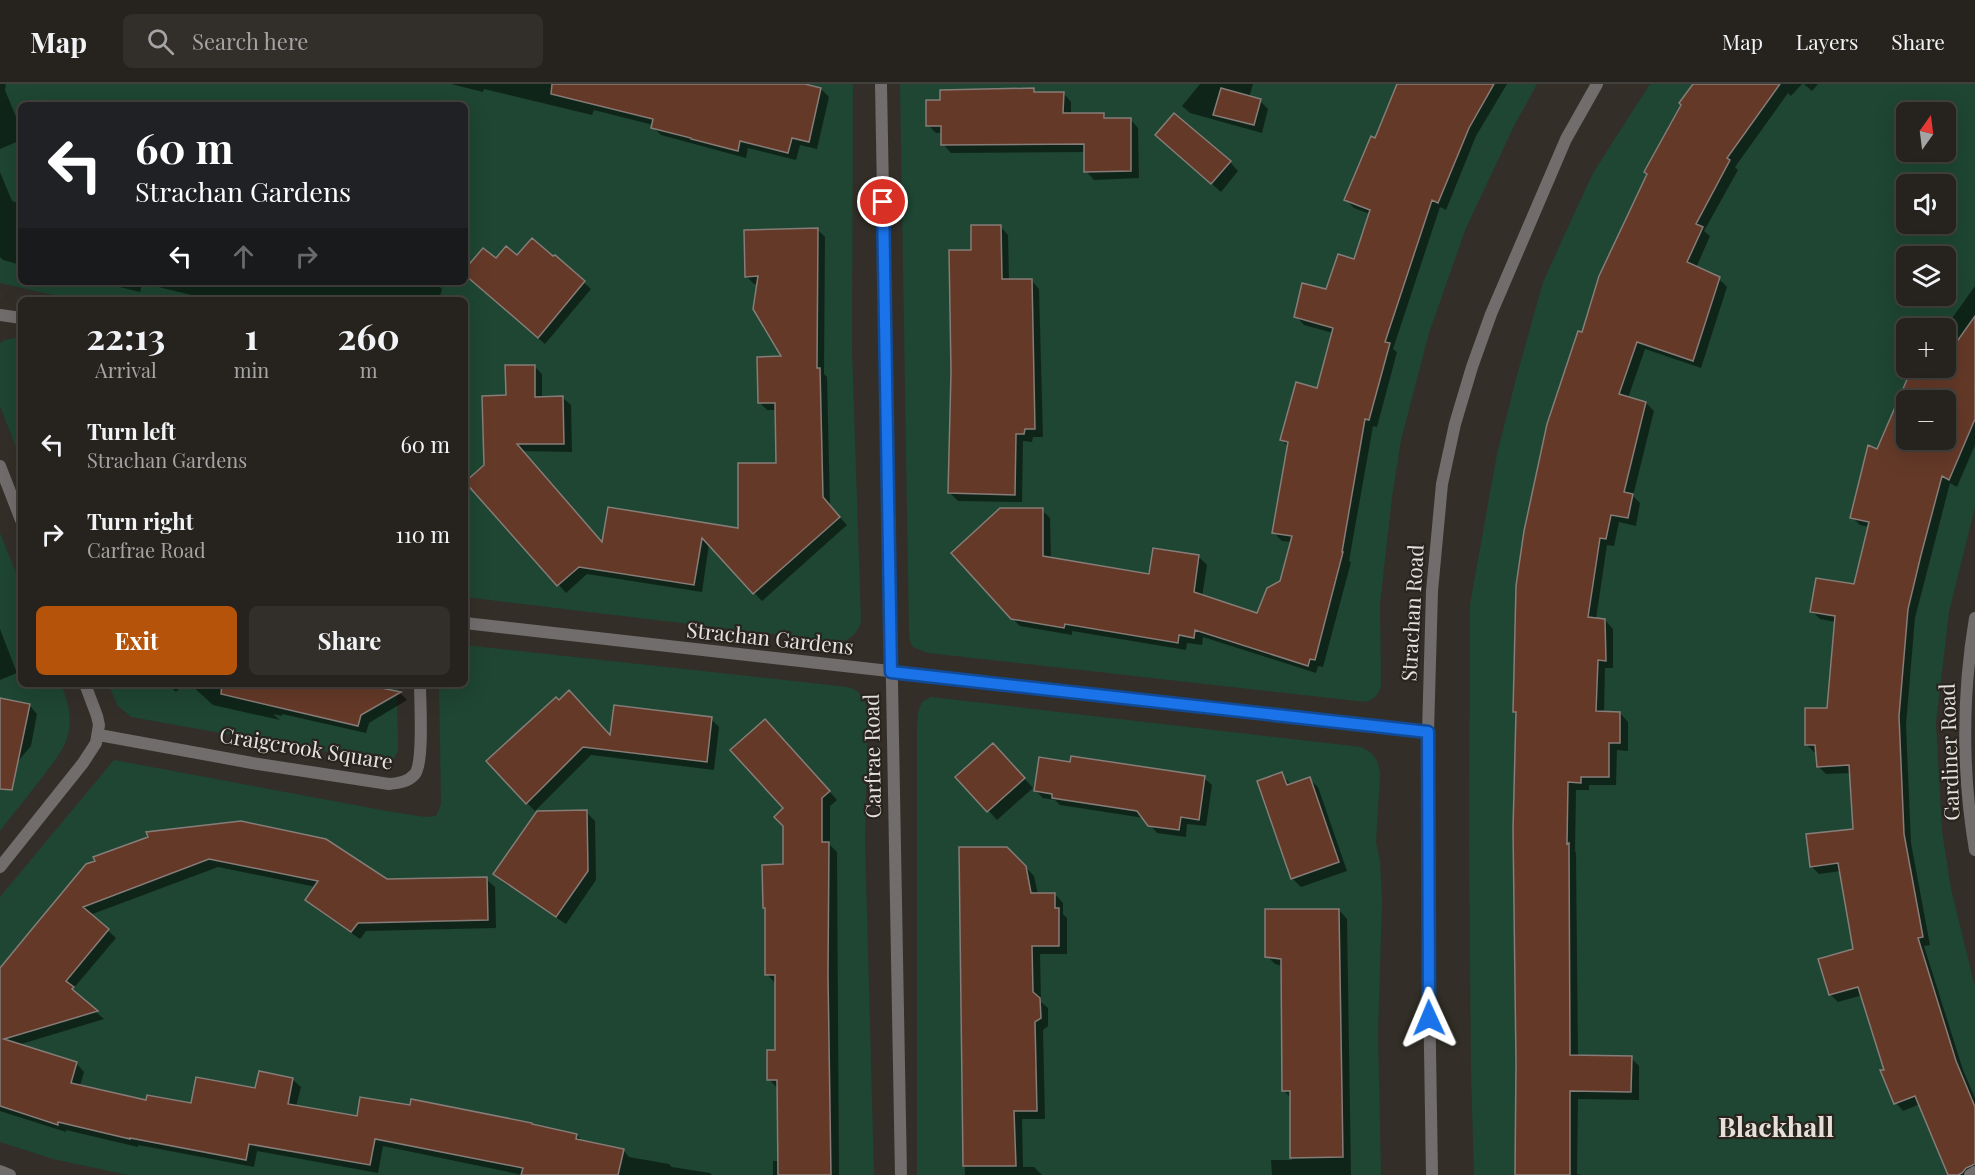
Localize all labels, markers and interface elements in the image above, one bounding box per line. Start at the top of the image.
search box [123,14,543,68]
text: Map [30,23,87,60]
icon: search [144,25,177,58]
text: Search here [192,26,308,56]
text: Map [1722,27,1763,55]
text: Layers [1796,27,1858,55]
text: Share [1891,27,1945,55]
north arrow [1896,102,1956,162]
map controls [1896,102,1956,450]
text: 60 m [135,119,233,175]
icon: left [36,126,114,204]
text: Strachan Gardens [135,173,351,209]
button: sound [1896,174,1956,234]
pin [857,176,908,227]
icon: arrive [866,185,899,218]
icon: left [164,240,197,273]
icon: ahead [227,240,260,273]
icon: right [290,240,323,273]
button: layers [1896,246,1956,306]
text: 22:13 [86,311,165,359]
text: 1 [245,311,258,359]
text: 260 [337,311,400,359]
button: + [1896,318,1956,378]
text: Arrival [95,356,157,383]
text: min [234,356,269,383]
text: m [360,356,377,383]
button: − [1896,390,1956,450]
text: Turn left [87,416,176,446]
icon: left [36,428,69,461]
text: 60 m [400,429,450,459]
text: Strachan Gardens [87,446,247,473]
text: Turn right [87,506,193,536]
icon: right [36,518,69,551]
text: 110 m [396,519,450,549]
text: Carfrae Road [87,536,206,563]
street label: Strachan Road [1393,544,1429,682]
button: Exit [36,606,237,675]
button: Share [249,606,450,675]
street label: Strachan Gardens [685,614,855,660]
street label: Gardiner Road [1932,683,1964,821]
street label: Carfrae Road [856,694,886,819]
street label: Craigcrook Square [218,719,395,775]
position arrow [1397,986,1461,1050]
district label: Blackhall [1718,1108,1834,1144]

